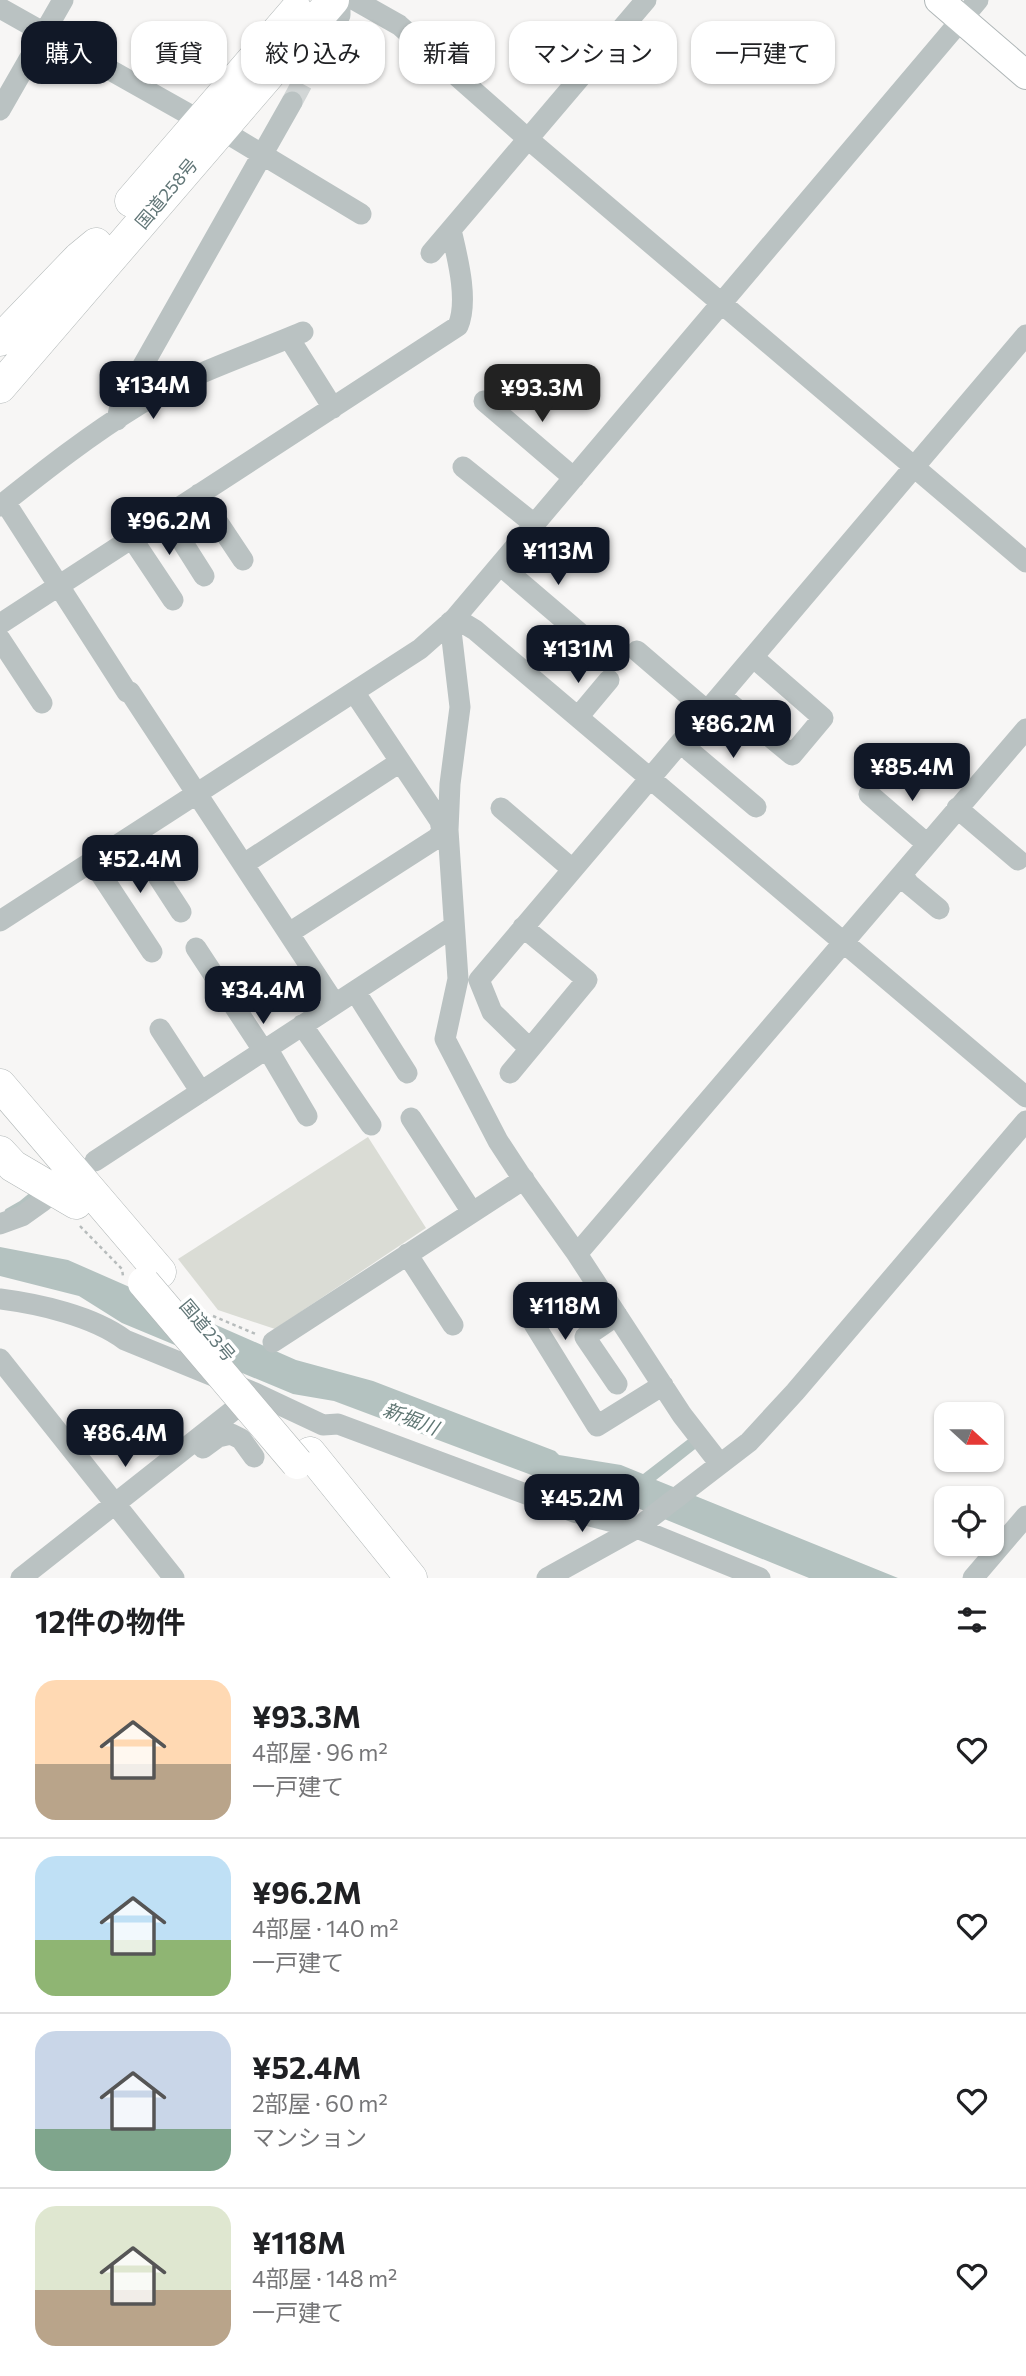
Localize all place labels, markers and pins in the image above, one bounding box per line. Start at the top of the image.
pin: ¥134M [104,362,202,421]
pin: ¥93.3M [485,364,599,424]
pin: ¥96.2M [112,498,226,557]
pin: ¥113M [509,528,607,587]
pin: ¥131M [529,626,627,685]
pin: ¥86.2M [676,700,790,760]
pin: ¥85.4M [855,744,969,803]
pin: ¥52.4M [83,836,197,895]
pin: ¥34.4M [206,967,320,1026]
pin: ¥118M [516,1282,614,1342]
pin: ¥86.4M [68,1410,182,1469]
pin: ¥45.2M [525,1474,639,1534]

